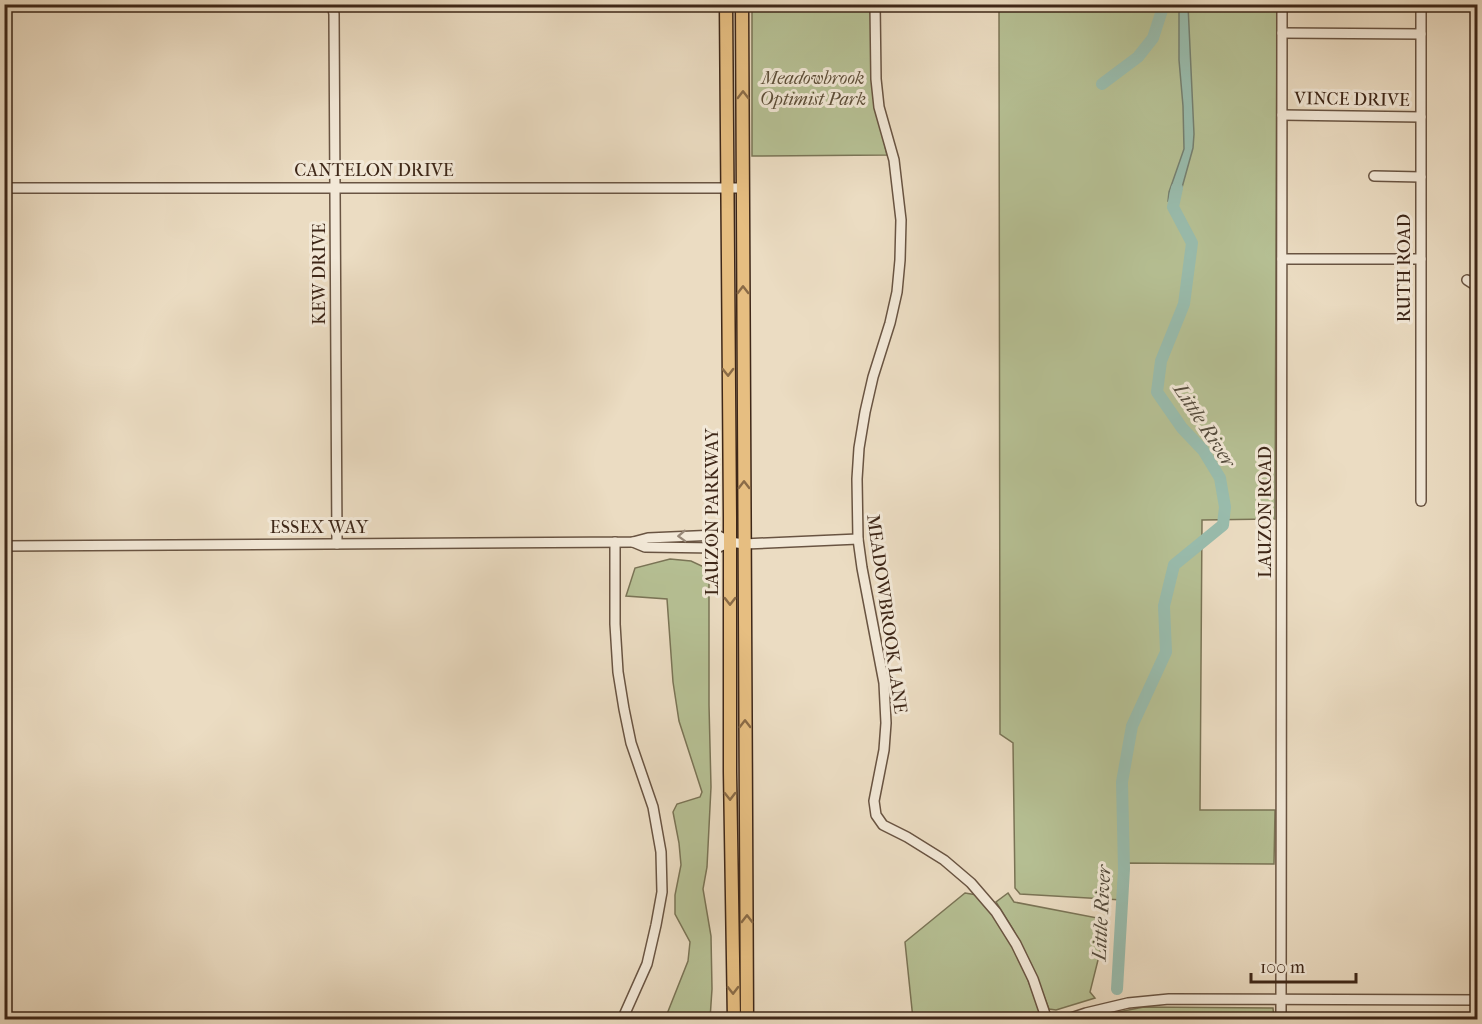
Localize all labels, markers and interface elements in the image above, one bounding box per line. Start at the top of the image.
park label: Meadowbrook Optimist Park [760,68,866,110]
street label: VINCE DRIVE [1293,88,1410,111]
one-way arrow [736,91,749,100]
street label: CANTELON DRIVE [294,160,454,181]
street label: RUTH ROAD [1394,214,1415,322]
street label: KEW DRIVE [309,223,330,325]
one-way arrow [737,286,749,295]
one-way arrow [722,367,735,376]
water label: Little River [1168,377,1241,473]
street label: LAUZON PARKWAY [702,427,723,596]
street label: LAUZON ROAD [1255,446,1276,578]
one-way arrow [738,481,750,490]
street label: MEADOWBROOK LANE [862,513,911,715]
street label: ESSEX WAY [270,517,369,538]
one-way arrow [678,530,687,543]
one-way arrow [724,596,736,605]
one-way arrow [739,720,751,729]
one-way arrow [724,791,737,800]
water label: Little River [1087,863,1116,963]
one-way arrow [741,915,753,924]
scale bar [1251,946,1356,984]
text: 100 m [1260,957,1305,978]
one-way arrow [727,986,740,995]

